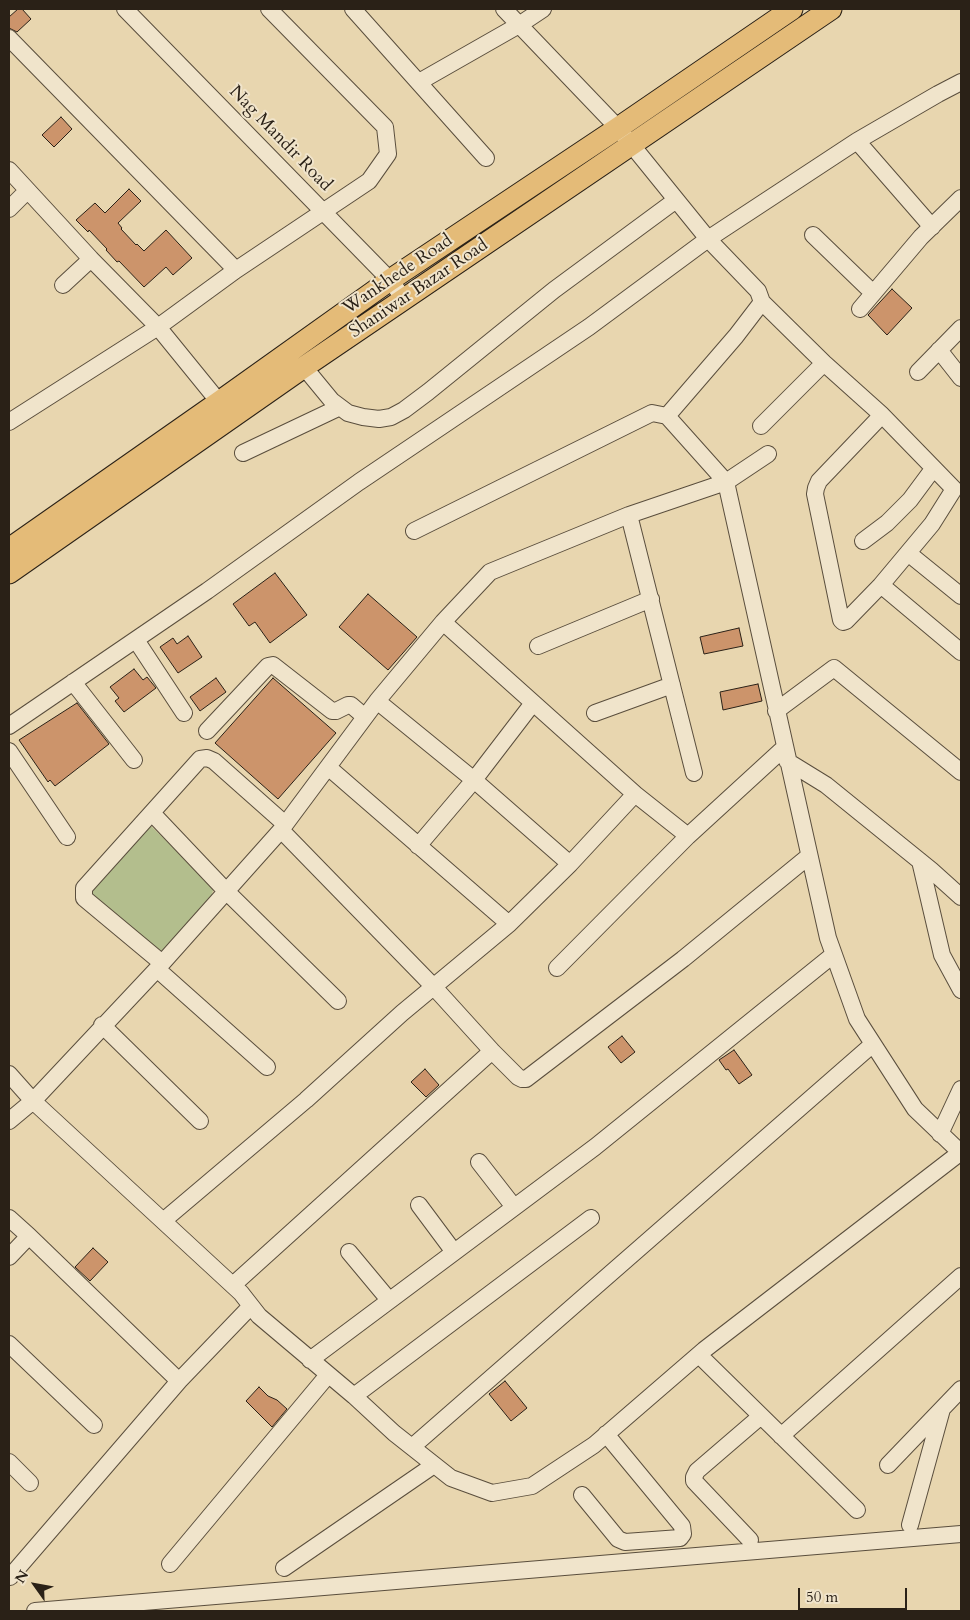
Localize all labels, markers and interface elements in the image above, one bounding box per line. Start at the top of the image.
street label: Nag Mandir Road [224,82,336,196]
street label: Wankhede Road [339,230,457,320]
street label: Shaniwar Bazar Road [346,235,492,343]
north arrow [10,1560,60,1610]
text: N [11,1567,33,1587]
scale bar [800,1578,909,1610]
text: 50 m [806,1587,838,1607]

